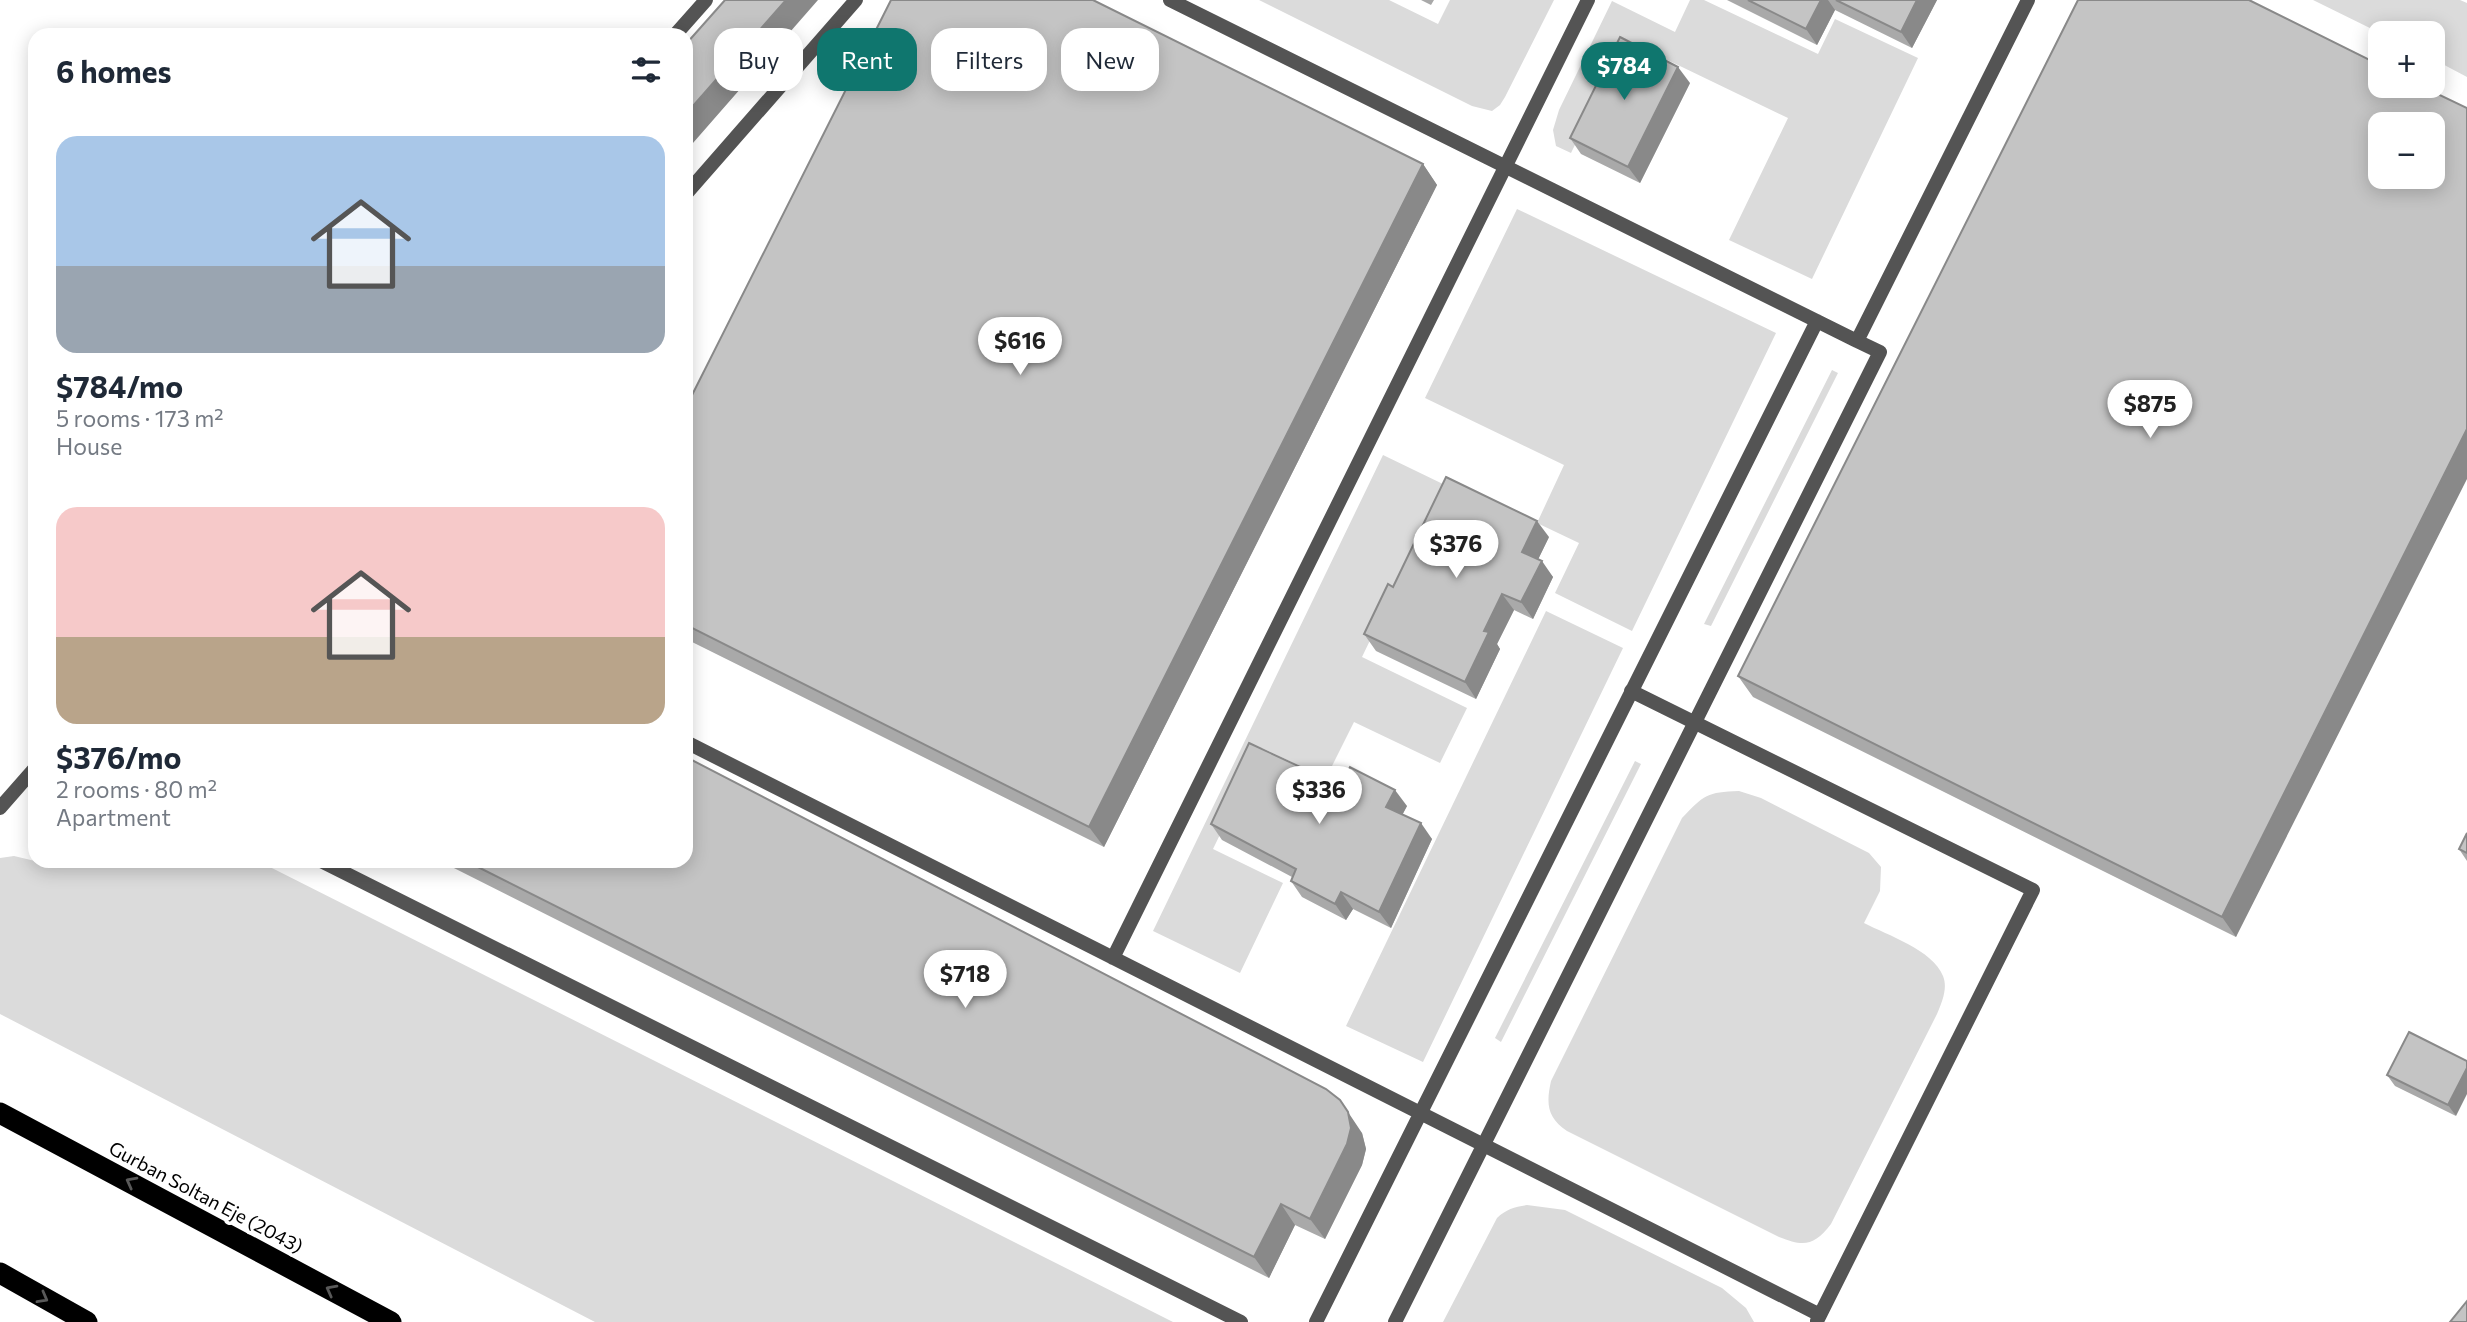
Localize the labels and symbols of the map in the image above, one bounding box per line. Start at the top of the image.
pin: $784 [1583,42,1665,102]
pin: $616 [979,318,1061,377]
pin: $875 [2109,380,2191,440]
pin: $376 [1415,520,1497,580]
pin: $336 [1278,766,1360,826]
pin: $718 [924,950,1006,1010]
street label: Gurban Soltan Eje (2043) [105,1136,307,1258]
one-way arrow [125,1177,138,1191]
one-way arrow [326,1285,338,1298]
one-way arrow [36,1289,49,1302]

